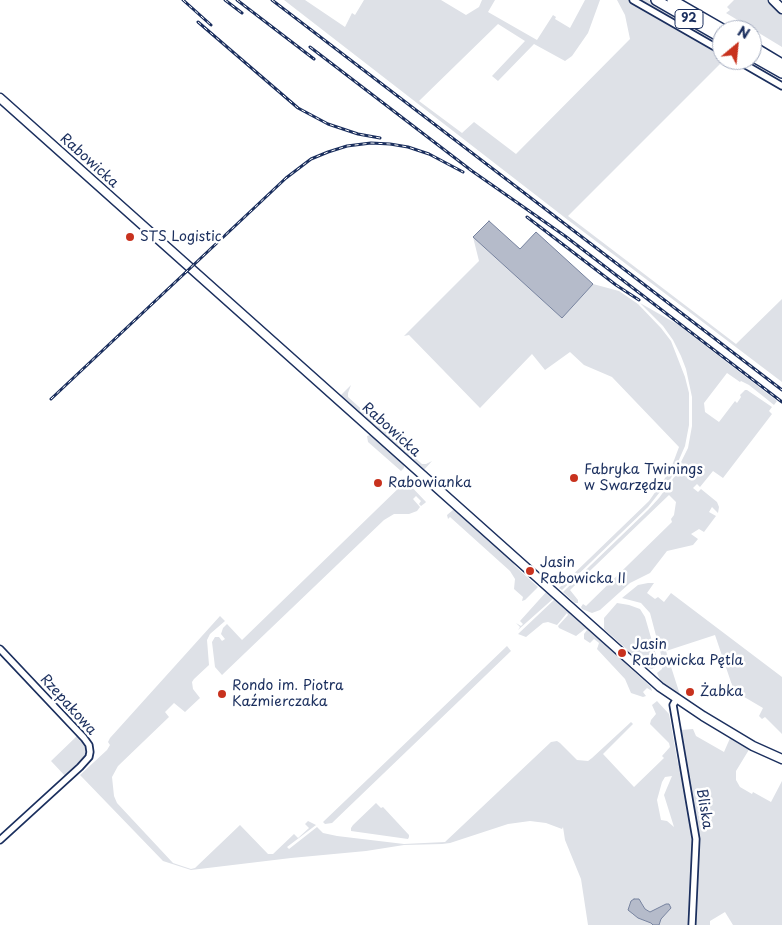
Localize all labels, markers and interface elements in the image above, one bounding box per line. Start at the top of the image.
road number: 92 [675,10,703,28]
north arrow [712,20,762,70]
text: N [734,20,754,44]
street label: Rabowicka [56,130,122,192]
place label: STS Logistic [140,229,221,245]
marker: STS Logistic [124,231,136,243]
street label: Rabowicka [358,399,424,461]
place label: Fabryka Twinings w Swarzędzu [584,462,703,494]
marker: Fabryka Twinings w Swarzędzu [568,472,580,484]
place label: Rabowianka [388,475,471,491]
marker: Rabowianka [372,477,384,489]
place label: Jasin Rabowicka II [540,555,626,588]
marker: Jasin Rabowicka II [524,565,536,577]
place label: Jasin Rabowicka Pętla [632,637,743,670]
marker: Jasin Rabowicka Pętla [616,647,628,659]
street label: Rzepakowa [36,671,100,739]
place label: Rondo im. Piotra Kaźmierczaka [232,678,344,710]
place label: Żabka [700,684,743,700]
marker: Żabka [684,686,696,698]
marker: Rondo im. Piotra Kaźmierczaka [216,688,228,700]
street label: Bliska [693,788,715,830]

